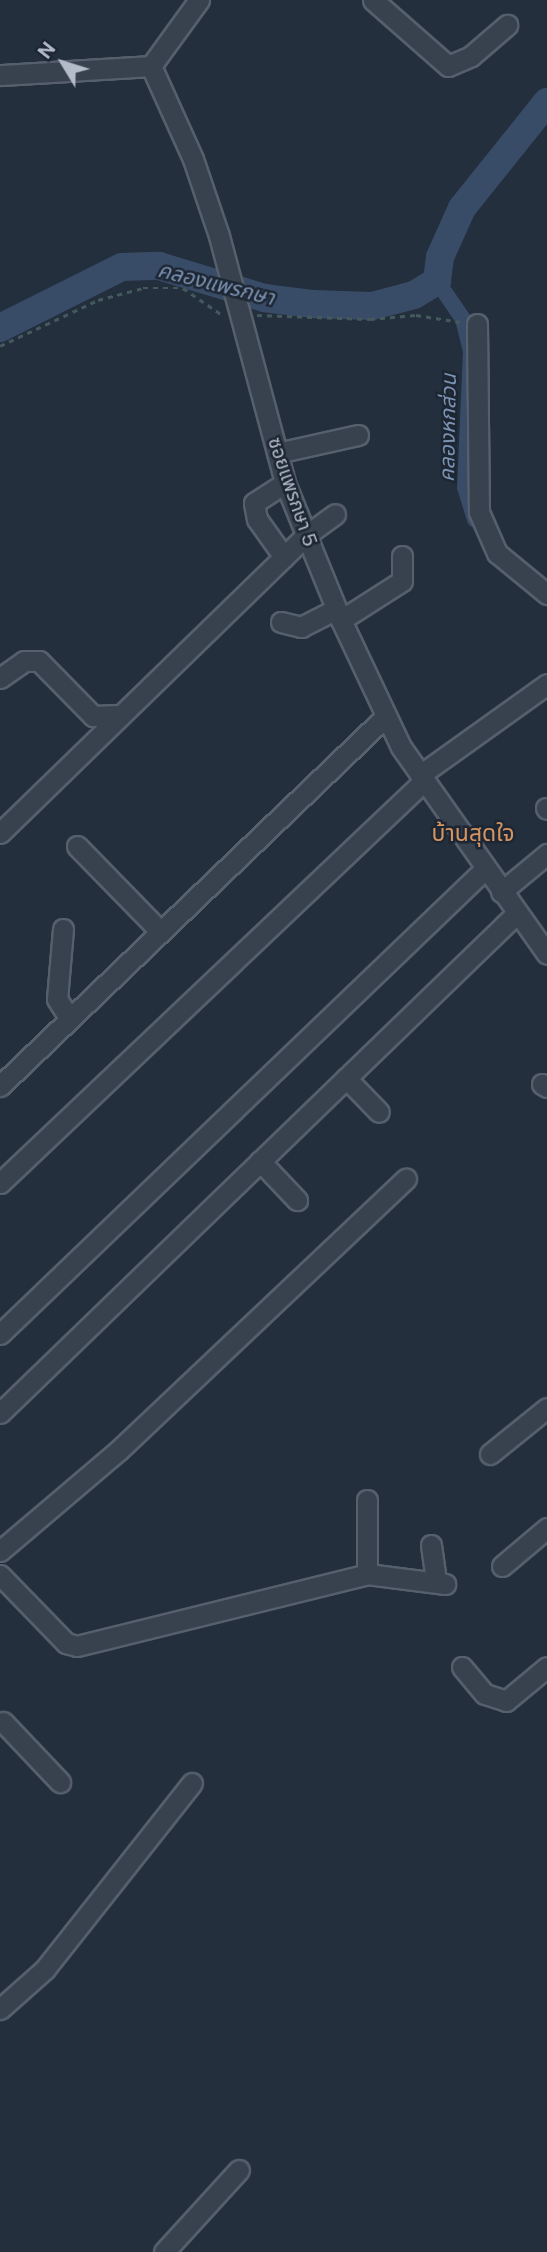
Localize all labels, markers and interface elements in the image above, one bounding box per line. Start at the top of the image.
north arrow [28,28,98,98]
text: N [33,37,60,63]
water label: คลองแพรกษา [155,257,277,311]
water label: คลองหกส่วน [434,374,462,482]
street label: ซอยแพรกษา 5 [263,435,321,549]
district label: บ้านสุดใจ [432,819,514,847]

